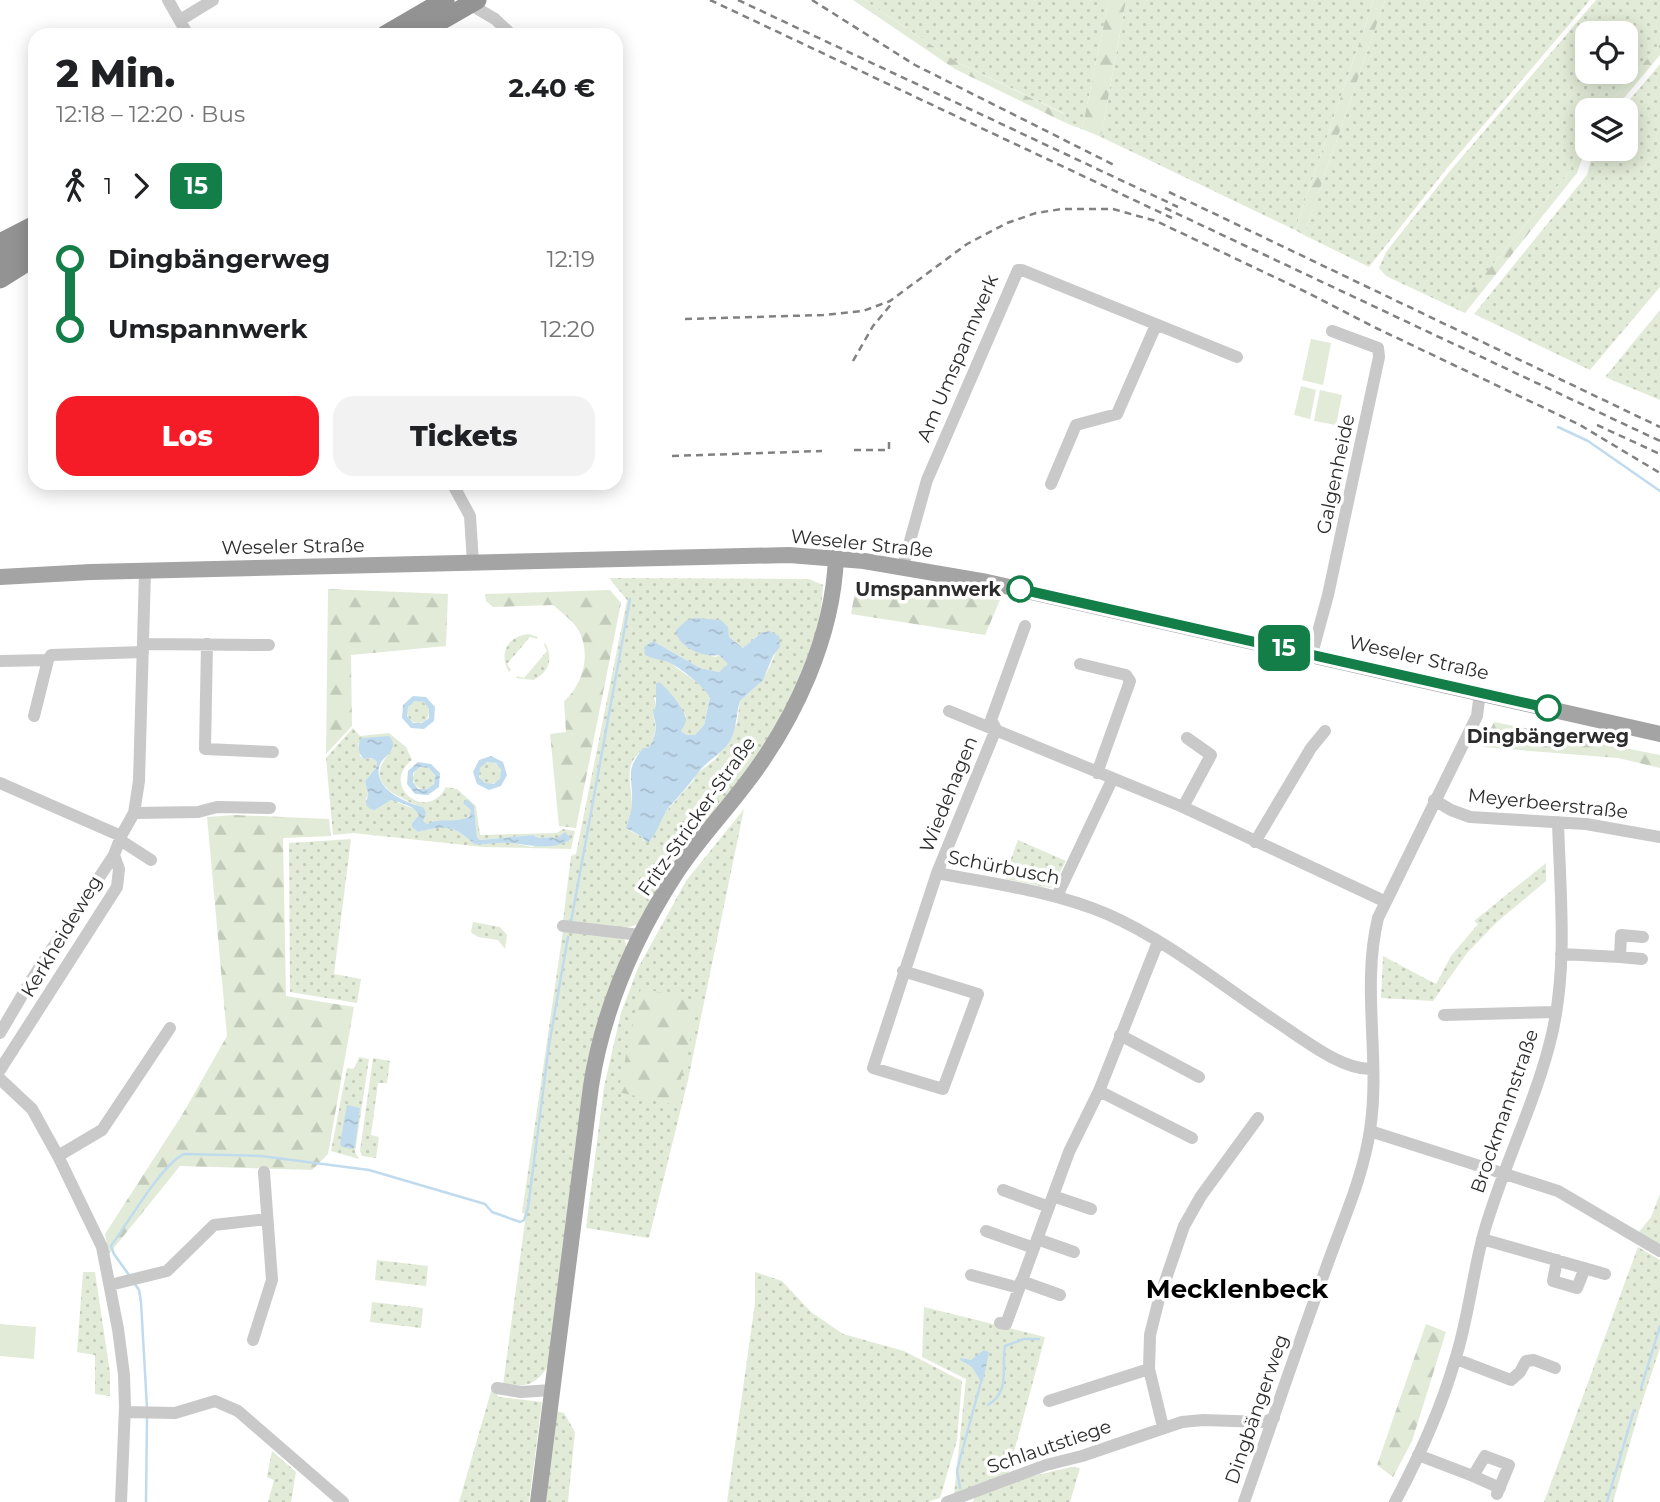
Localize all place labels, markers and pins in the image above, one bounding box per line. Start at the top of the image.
marker: Umspannwerk [1007,576,1033,602]
place label: Umspannwerk [855,578,1002,601]
marker: Dingbängerweg [1535,695,1561,721]
place label: Dingbängerweg [1467,725,1629,748]

